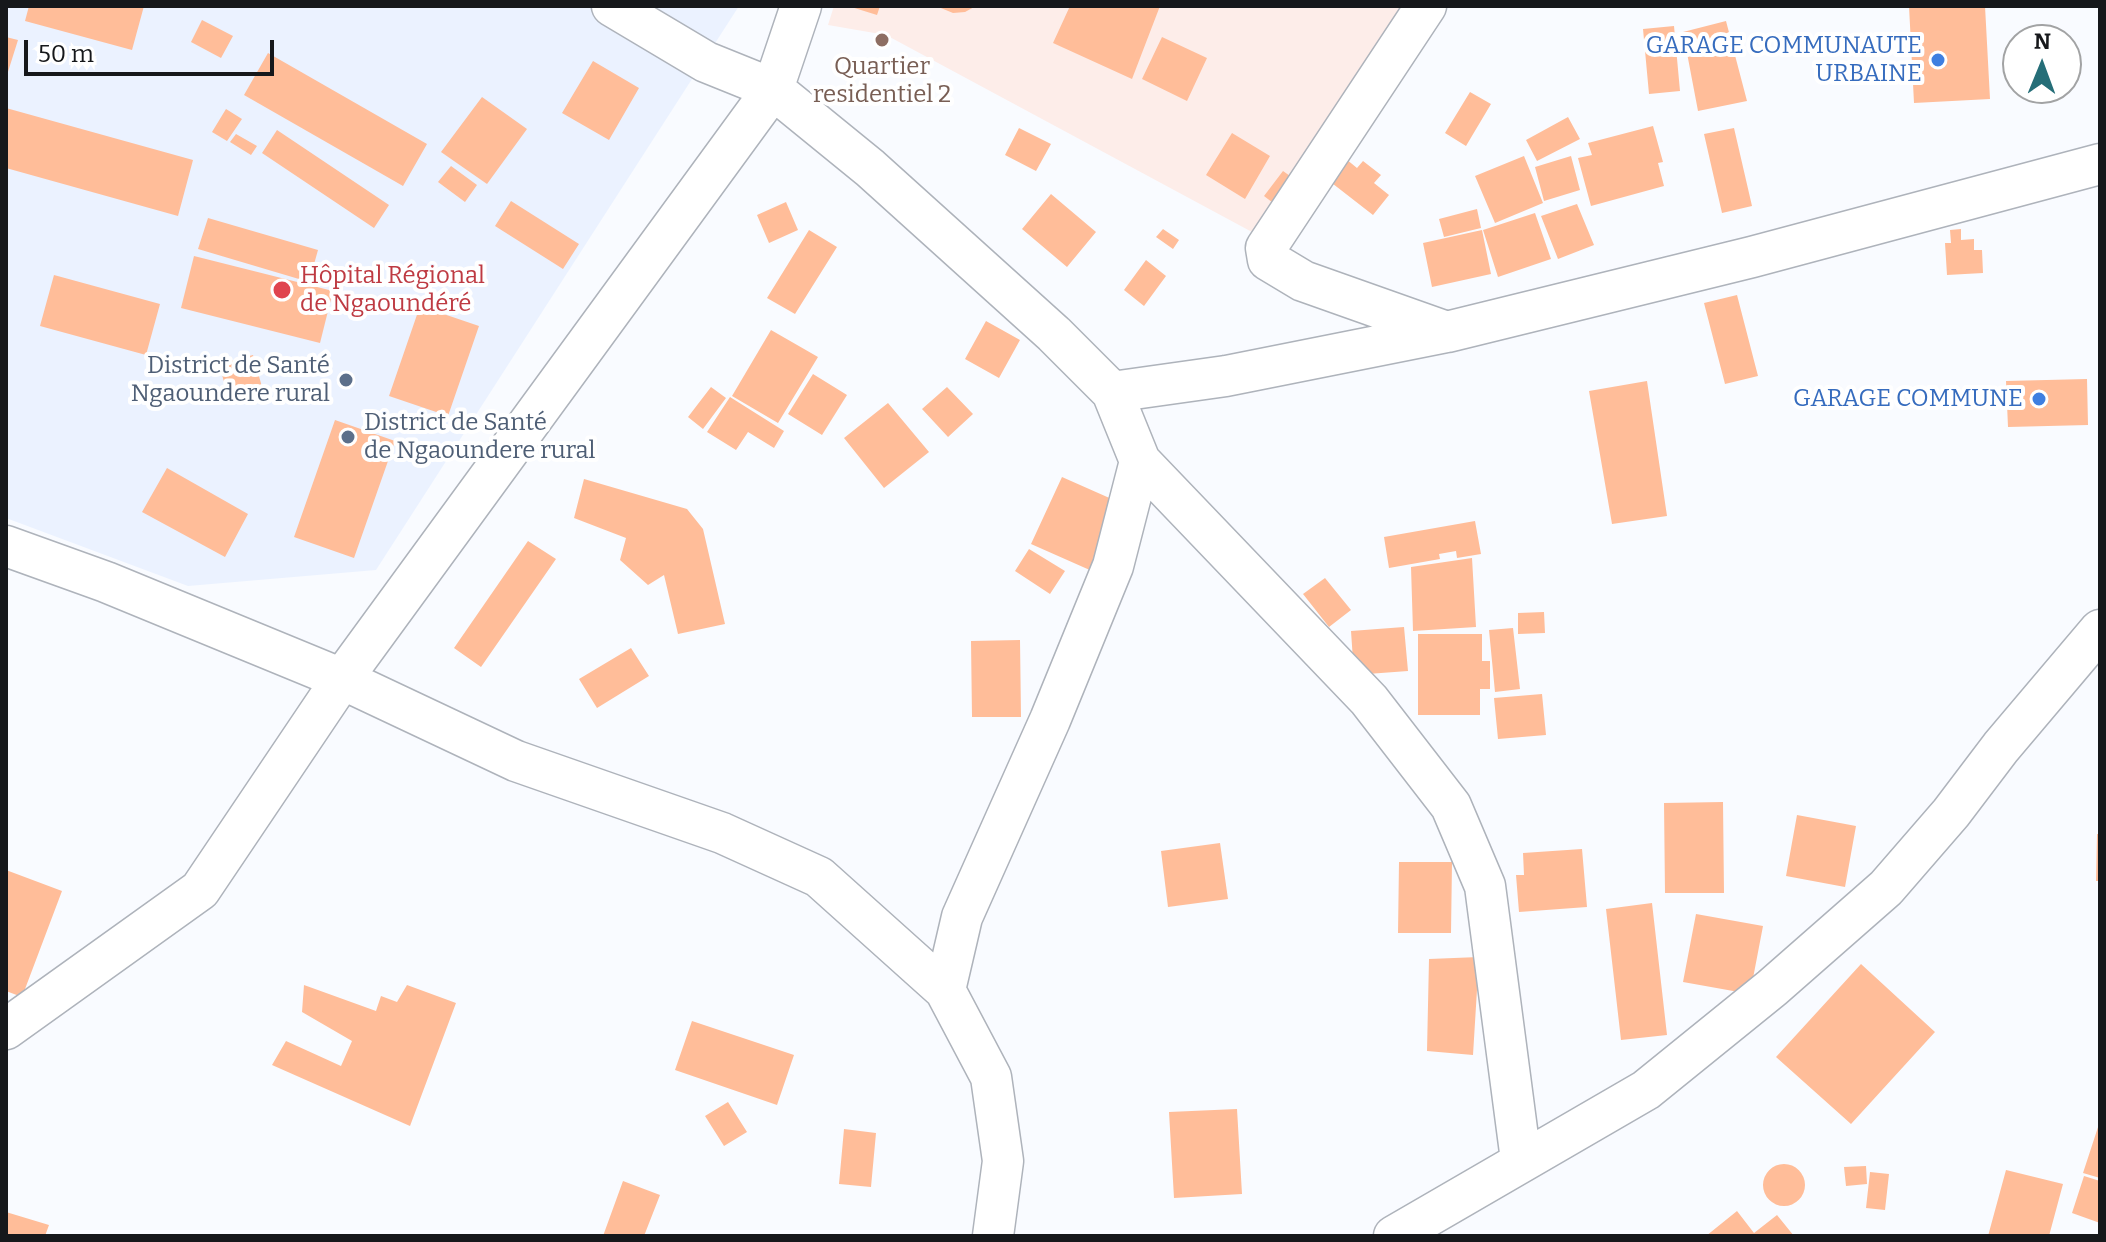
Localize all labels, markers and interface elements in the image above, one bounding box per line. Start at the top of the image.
scale bar [28,24,278,74]
north arrow [2002,24,2082,104]
text: N [2034,28,2051,55]
marker: Quartier residentiel 2 [873,31,891,49]
place label: GARAGE COMMUNAUTE URBAINE [1646,32,1922,88]
text: 50 m [38,40,94,68]
marker: GARAGE COMMUNAUTE URBAINE [1929,51,1947,69]
place label: Quartier residentiel 2 [813,53,951,109]
place label: Hôpital Régional de Ngaoundéré [300,262,485,318]
marker: Hôpital Régional de Ngaoundéré [271,279,293,301]
place label: District de Santé Ngaoundere rural [131,352,330,408]
marker: District de Santé Ngaoundere rural [337,371,355,389]
place label: GARAGE COMMUNE [1793,385,2023,413]
marker: GARAGE COMMUNE [2030,390,2048,408]
place label: District de Santé de Ngaoundere rural [364,409,595,465]
marker: District de Santé de Ngaoundere rural [339,428,357,446]

